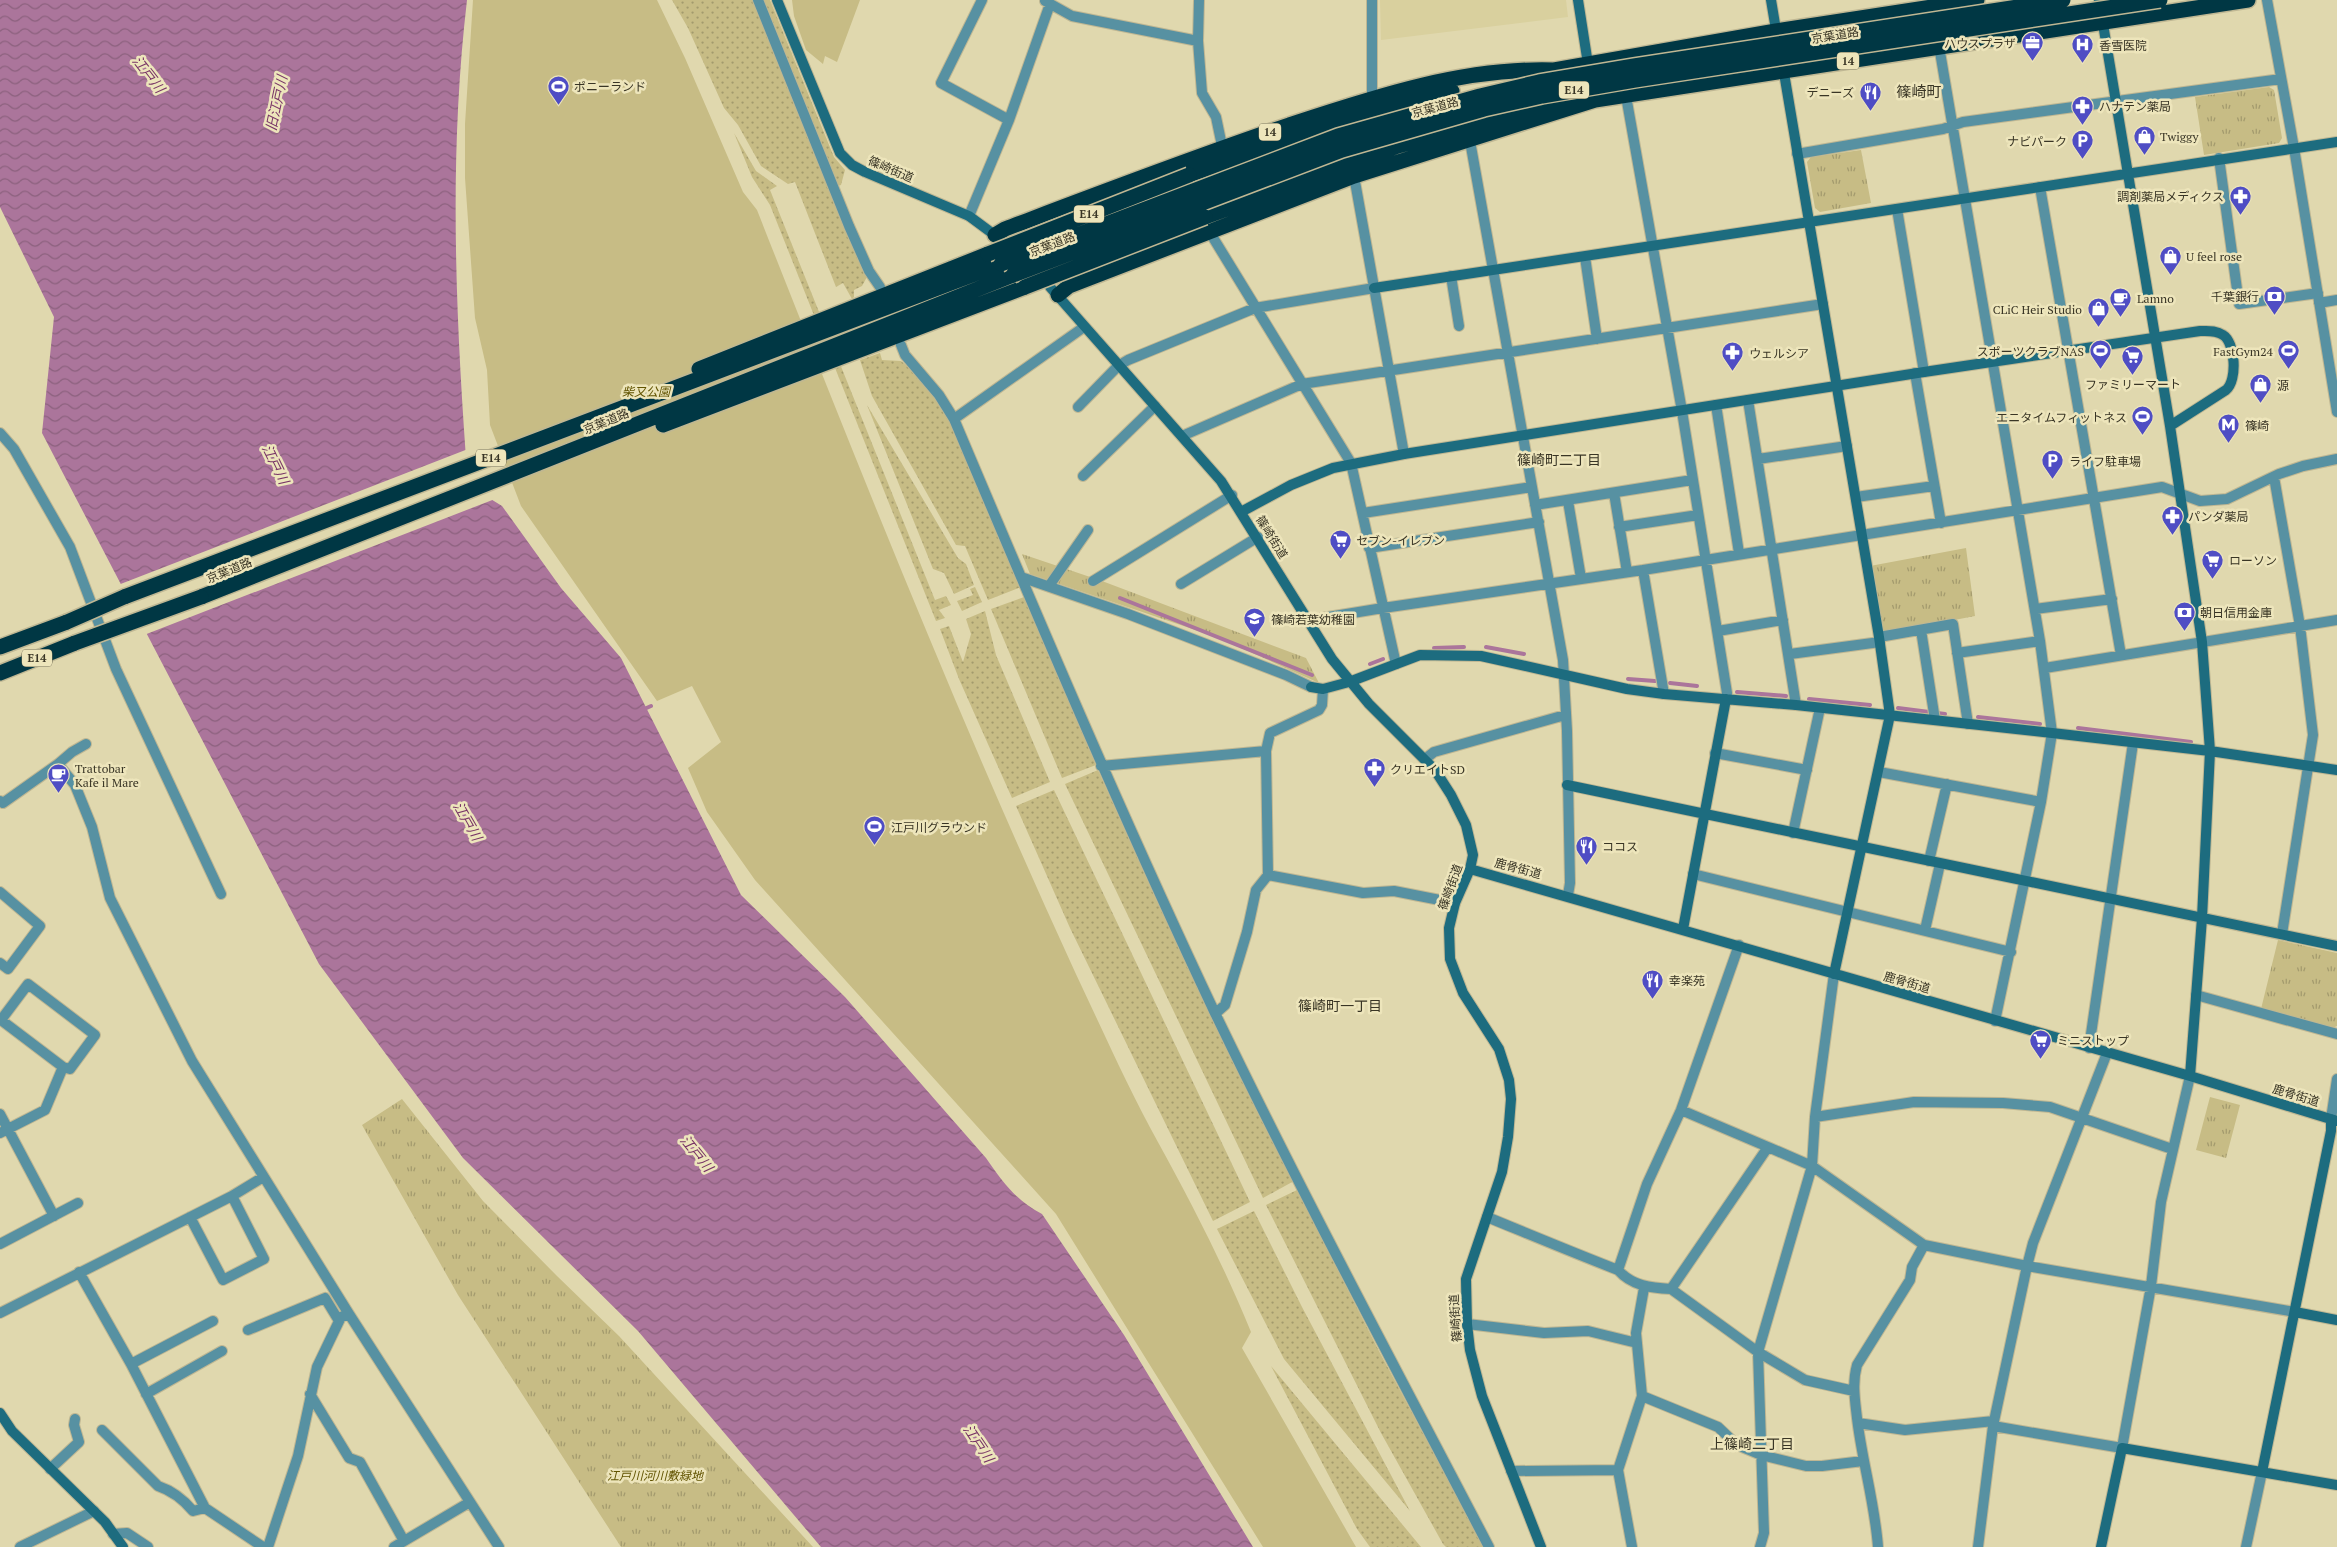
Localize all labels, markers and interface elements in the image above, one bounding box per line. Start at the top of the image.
street label: 京葉道路 [1810,24,1860,46]
office icon: ハウスプラザ [2020,31,2044,62]
hospital icon: 香雪医院 [2071,33,2095,64]
place label: ハウスプラザ [1944,36,2016,51]
place label: 香雪医院 [2099,38,2147,53]
water label: 江戸川 [129,52,171,98]
road number: 14 [1837,52,1859,70]
water label: 旧江戸川 [261,72,292,132]
sports icon: ポニーランド [546,74,570,105]
place label: ポニーランド [574,79,646,94]
restaurant icon: デニーズ [1858,80,1882,111]
district label: 篠崎町 [1896,81,1942,101]
road number: E14 [1559,82,1589,98]
place label: デニーズ [1807,85,1854,100]
street label: 京葉道路 [1410,94,1460,120]
pharmacy icon: ハナテン薬局 [2071,94,2095,125]
place label: ハナテン薬局 [2099,99,2171,114]
road number: 14 [1259,124,1281,140]
shop icon: Twiggy [2132,124,2156,155]
parking icon: ナビパーク [2071,129,2095,160]
place label: Twiggy [2160,129,2199,144]
place label: ナビパーク [2007,134,2067,149]
street label: 篠崎街道 [866,153,916,185]
pharmacy icon: 調剤薬局メディクス [2228,184,2252,215]
place label: 調剤薬局メディクス [2117,189,2224,204]
road number: E14 [1074,205,1104,222]
street label: 京葉道路 [1027,228,1077,260]
shop icon: U feel rose [2158,244,2182,275]
place label: U feel rose [2186,249,2242,264]
bank icon: 千葉銀行 [2263,284,2287,315]
cafe icon: Lamno [2109,286,2133,317]
place label: 千葉銀行 [2211,289,2259,304]
place label: Lamno [2137,291,2174,306]
shop icon: CLiC Heir Studio [2086,297,2110,328]
place label: CLiC Heir Studio [1993,302,2082,317]
sports icon: スポーツクラブNAS [2088,339,2112,370]
sports icon: FastGym24 [2277,339,2301,370]
pharmacy icon: ウェルシア [1721,341,1745,372]
place label: スポーツクラブNAS [1977,344,2084,359]
place label: FastGym24 [2213,344,2274,359]
supermarket icon: ファミリーマート [2121,345,2145,376]
place label: ウェルシア [1749,346,1809,361]
shop icon: 源 [2249,373,2273,404]
place label: ファミリーマート [2085,377,2181,392]
place label: 源 [2277,378,2289,393]
park label: 柴又公園 [622,384,672,399]
street label: 京葉道路 [581,405,631,437]
sports icon: エニタイムフィットネス [2131,405,2155,436]
place label: エニタイムフィットネス [1996,410,2127,425]
metro station icon: 篠崎 [2217,413,2241,444]
place label: 篠崎 [2245,418,2269,433]
water label: 江戸川 [258,441,295,489]
road number: E14 [476,449,506,466]
parking icon: ライフ駐車場 [2041,449,2065,480]
district label: 篠崎町二丁目 [1517,450,1601,469]
place label: ライフ駐車場 [2069,454,2141,469]
pharmacy icon: パンダ薬局 [2160,504,2184,535]
place label: パンダ薬局 [2188,509,2249,524]
street label: 篠崎街道 [1253,513,1291,561]
supermarket icon: セブン-イレブン [1328,528,1352,559]
place label: セブン-イレブン [1356,533,1445,548]
supermarket icon: ローソン [2201,548,2225,579]
place label: ローソン [2229,553,2277,568]
street label: 京葉道路 [204,554,254,586]
bank icon: 朝日信用金庫 [2172,600,2196,631]
place label: 朝日信用金庫 [2200,605,2272,620]
school or university icon: 篠崎若葉幼稚園 [1243,607,1267,638]
place label: 篠崎若葉幼稚園 [1271,612,1355,627]
road number: E14 [22,650,52,666]
pharmacy icon: クリエイトSD [1362,757,1386,788]
place label: Trattobar Kafe il Mare [75,761,139,790]
place label: クリエイトSD [1390,762,1465,777]
cafe icon: Trattobar Kafe il Mare [47,763,71,794]
water label: 江戸川 [449,798,488,846]
sports icon: 江戸川グラウンド [863,815,887,846]
place label: 江戸川グラウンド [891,820,987,835]
restaurant icon: ココス [1574,834,1598,865]
place label: ココス [1602,839,1638,854]
street label: 鹿骨街道 [1493,855,1543,881]
street label: 篠崎街道 [1435,862,1465,912]
restaurant icon: 幸楽苑 [1641,968,1665,999]
street label: 鹿骨街道 [1882,968,1932,996]
place label: 幸楽苑 [1669,973,1705,988]
district label: 篠崎町一丁目 [1298,996,1382,1015]
supermarket icon: ミニストップ [2029,1028,2053,1059]
place label: ミニストップ [2057,1033,2129,1048]
street label: 鹿骨街道 [2271,1081,2321,1109]
water label: 江戸川 [676,1131,719,1177]
street label: 篠崎街道 [1446,1294,1464,1342]
water label: 江戸川 [959,1420,1000,1467]
district label: 上篠崎二丁目 [1710,1434,1794,1453]
park label: 江戸川河川敷緑地 [607,1468,705,1483]

